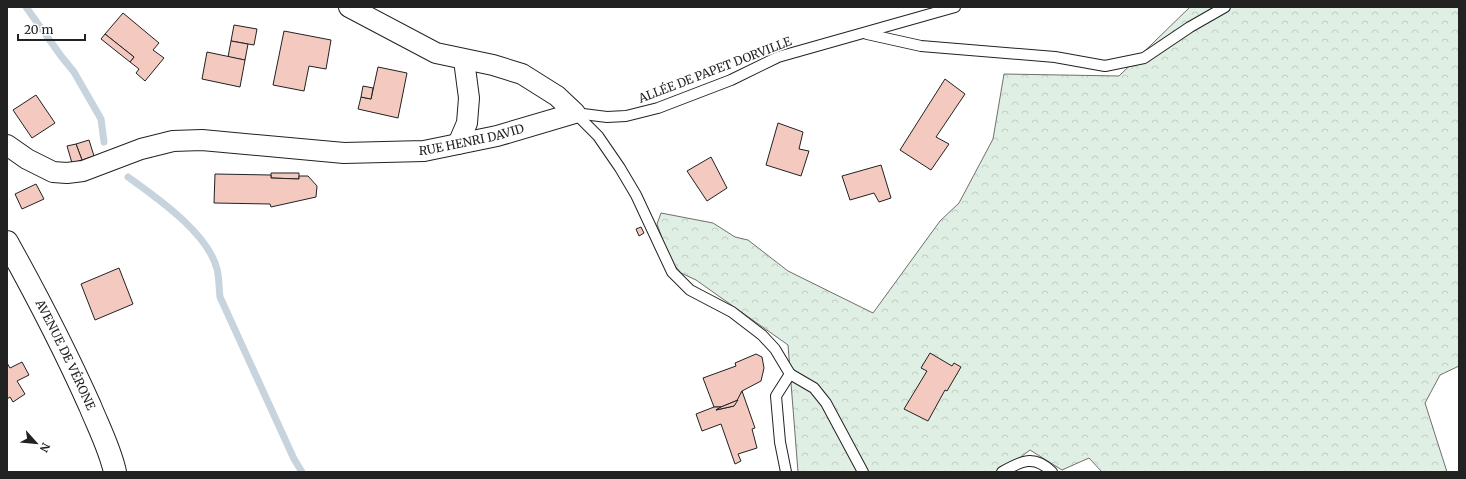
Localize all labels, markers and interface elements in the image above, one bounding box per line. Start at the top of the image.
scale bar [18,16,85,42]
text: 20 m [24,22,53,37]
street label: ALLÉE DE PAPET DORVILLE [635,33,794,106]
street label: RUE HENRI DAVID [419,120,526,158]
street label: AVENUE DE VÉRONE [32,296,99,412]
north arrow [16,423,56,463]
text: N [37,440,53,455]

